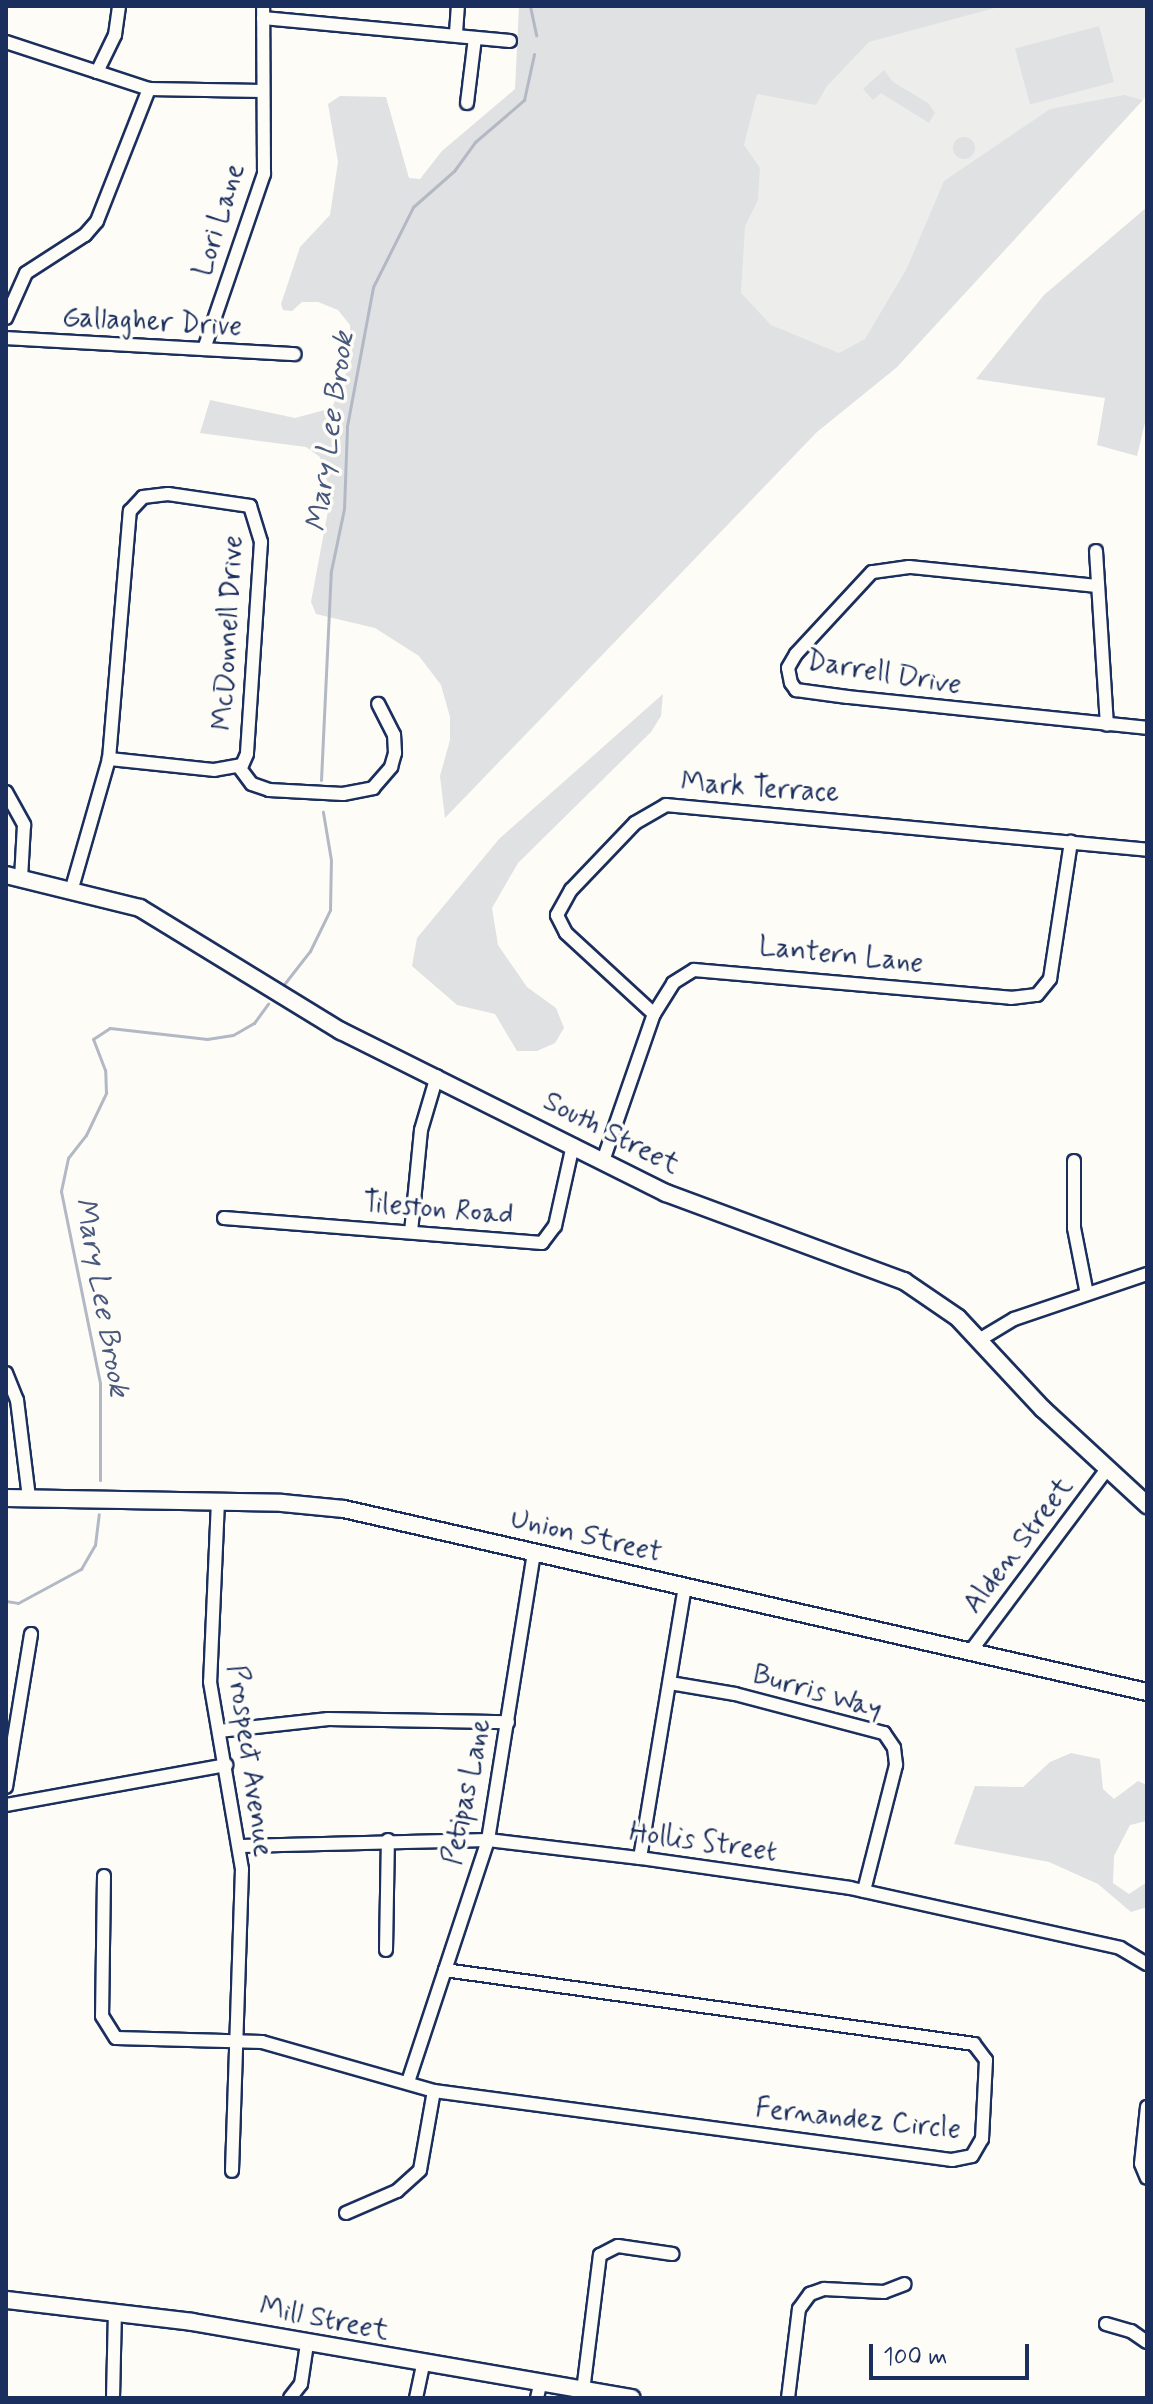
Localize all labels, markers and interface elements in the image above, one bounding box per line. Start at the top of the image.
street label: Lori Lane [187,160,253,280]
street label: Gallagher Drive [61,302,243,344]
water label: Mary Lee Brook [299,330,363,534]
street label: McDonnell Drive [207,535,251,731]
street label: Darrell Drive [805,645,963,703]
street label: Mark Terrace [680,767,840,811]
street label: Lantern Lane [756,931,926,981]
street label: South Street [537,1085,685,1183]
street label: Tileston Road [363,1187,513,1233]
water label: Mary Lee Brook [66,1194,136,1400]
street label: Alden Street [957,1471,1081,1621]
street label: Union Street [508,1503,664,1571]
street label: Burris Way [747,1658,887,1728]
street label: Prospect Avenue [219,1663,279,1859]
street label: Petipas Lane [436,1715,500,1869]
street label: Hollis Street [625,1816,781,1870]
street label: Fernandez Circle [754,2093,962,2147]
street label: Mill Street [256,2291,392,2349]
scale bar [873,2328,1033,2378]
text: 100 m [883,2342,947,2373]

